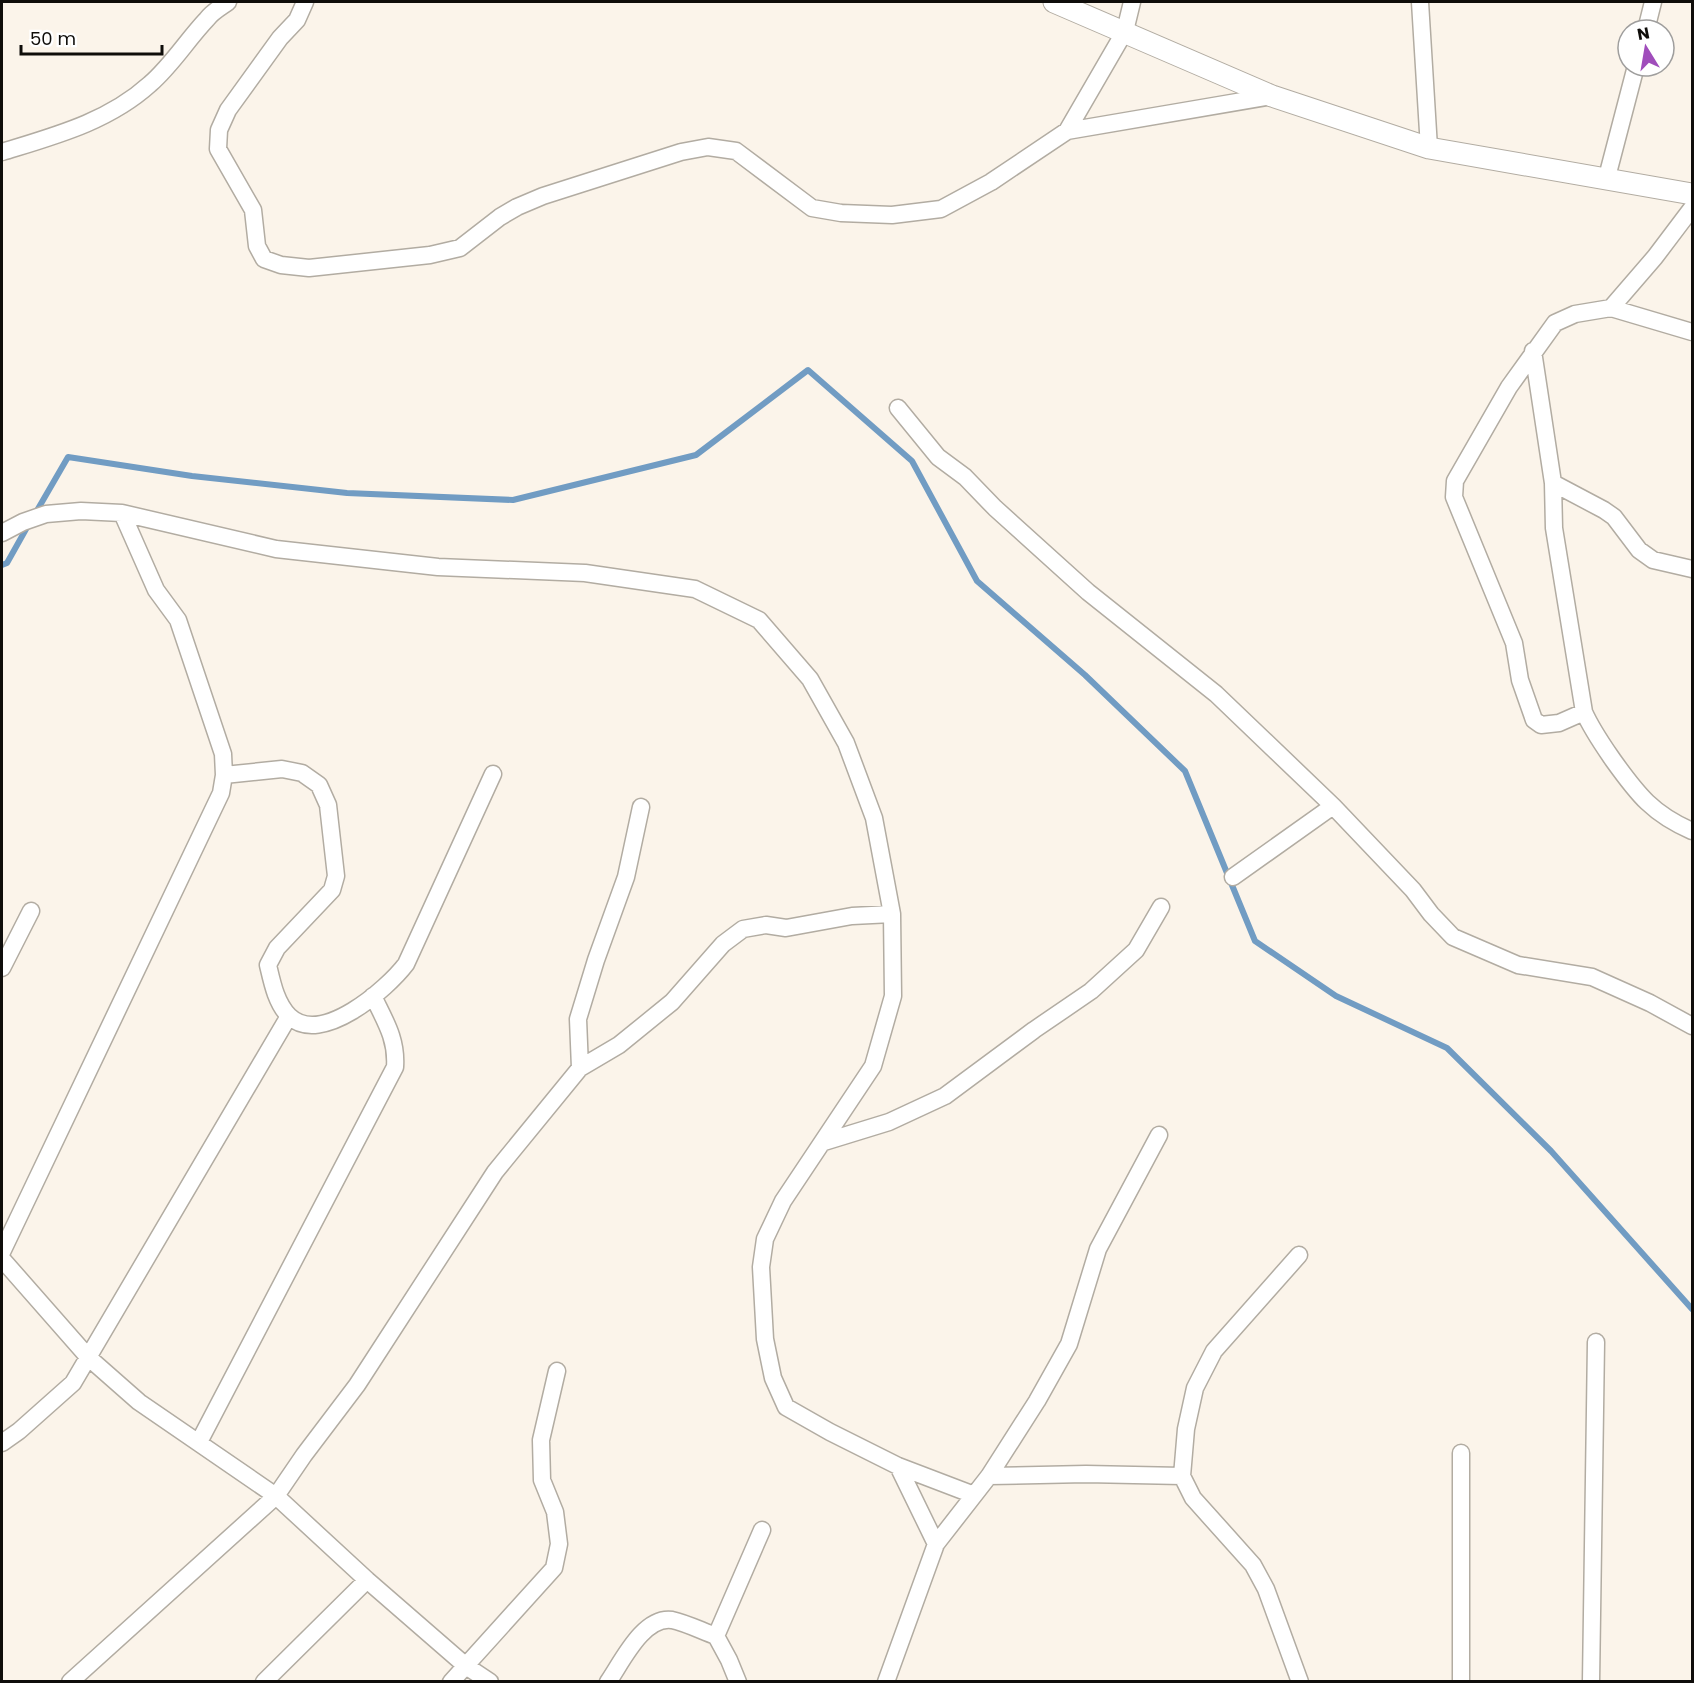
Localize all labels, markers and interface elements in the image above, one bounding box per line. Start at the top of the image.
scale bar [21,18,162,56]
north arrow [1616,18,1676,78]
text: N [1635,21,1651,46]
text: 50 m [30,26,76,51]

